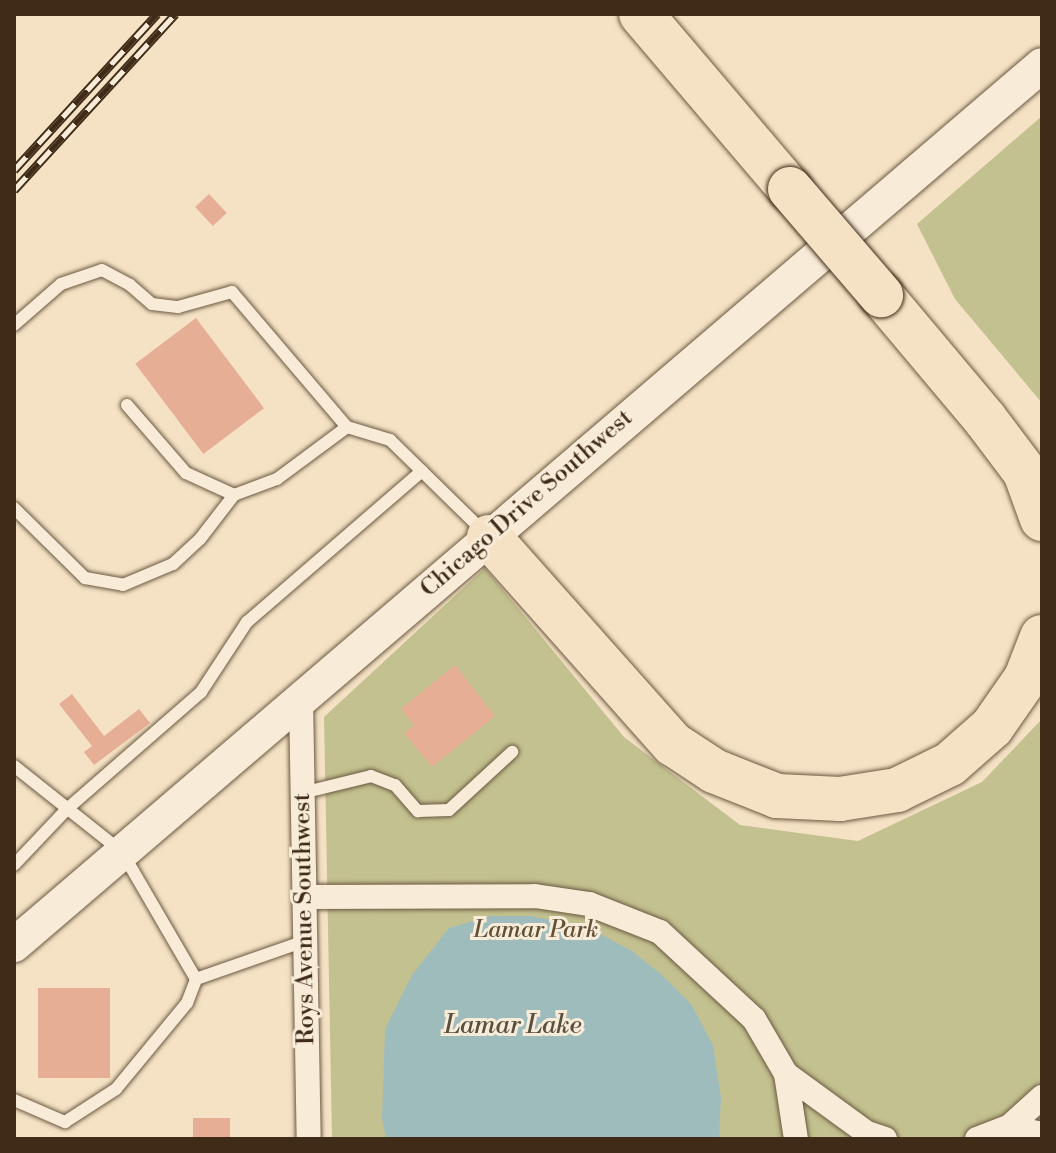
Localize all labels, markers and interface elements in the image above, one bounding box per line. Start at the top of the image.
street label: Chicago Drive Southwest [415,404,639,604]
street label: Roys Avenue Southwest [288,793,322,1045]
park label: Lamar Park [474,917,598,945]
water label: Lamar Lake [444,1010,582,1042]

